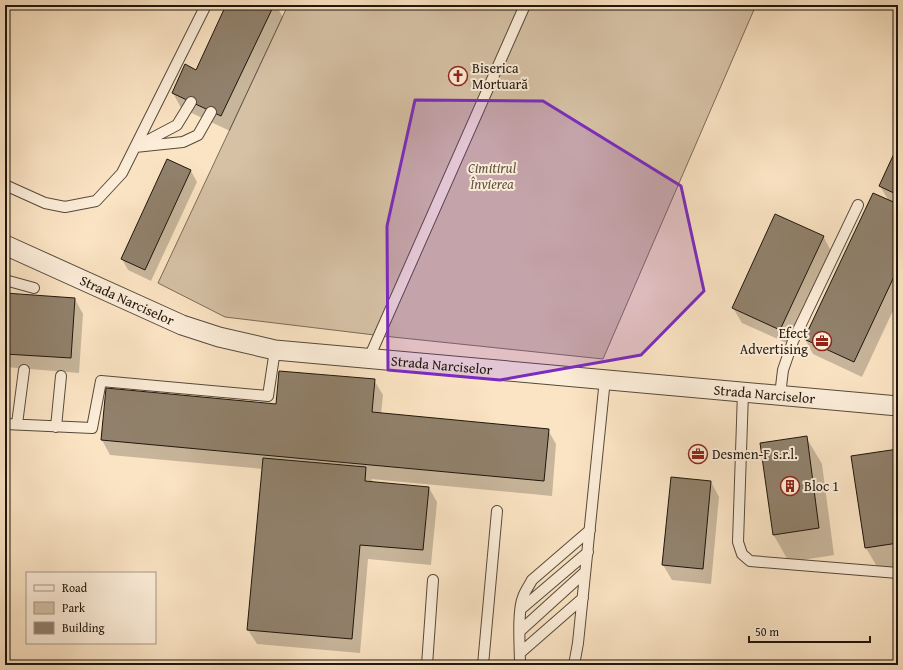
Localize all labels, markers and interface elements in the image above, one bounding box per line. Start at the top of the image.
place label: Biserica Mortuară [472,58,528,94]
church icon: Biserica Mortuară [447,65,469,87]
park label: Cimitirul Învierea [468,158,517,194]
street label: Strada Narciselor [77,270,178,330]
place label: Efect Advertising [740,323,808,359]
office icon: Efect Advertising [811,330,833,352]
street label: Strada Narciselor [390,350,494,380]
street label: Strada Narciselor [713,379,816,409]
office icon: Desmen-F s.r.l. [687,443,709,465]
place label: Desmen-F s.r.l. [712,444,798,464]
building icon: Bloc 1 [779,475,801,497]
place label: Bloc 1 [804,476,839,496]
legend [26,572,156,644]
text: Road [62,579,88,596]
text: Park [62,599,86,616]
scale bar [749,618,870,644]
text: Building [62,619,105,636]
text: 50 m [755,623,779,640]

